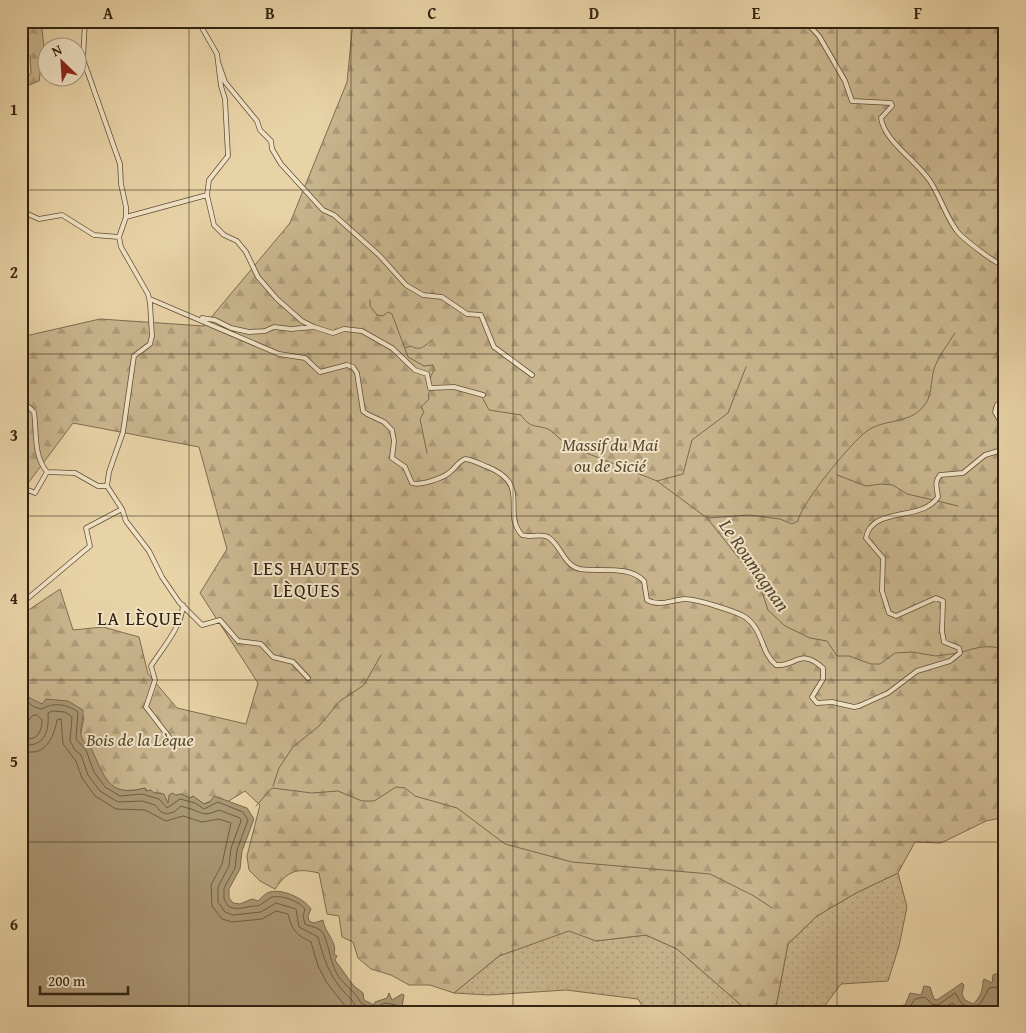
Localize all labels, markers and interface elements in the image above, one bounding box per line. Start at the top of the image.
text: A [103,1,114,25]
text: B [265,1,275,25]
text: C [427,1,437,25]
text: D [589,1,599,25]
text: E [752,1,761,25]
text: F [914,1,922,25]
north arrow [38,38,88,88]
text: N [48,39,66,61]
text: 1 [10,97,18,121]
text: 2 [10,260,18,284]
text: 3 [10,423,18,447]
park label: Massif du Mai ou de Sicié [562,431,658,479]
water label: Le Roumagnan [712,512,798,617]
district label: LES HAUTES LÈQUES [253,554,361,604]
text: 4 [10,586,18,610]
district label: LA LÈQUE [97,604,183,632]
park label: Bois de la Lèque [85,726,194,753]
text: 5 [10,749,18,773]
text: 6 [10,912,18,936]
scale bar [40,963,128,995]
text: 200 m [48,970,86,991]

